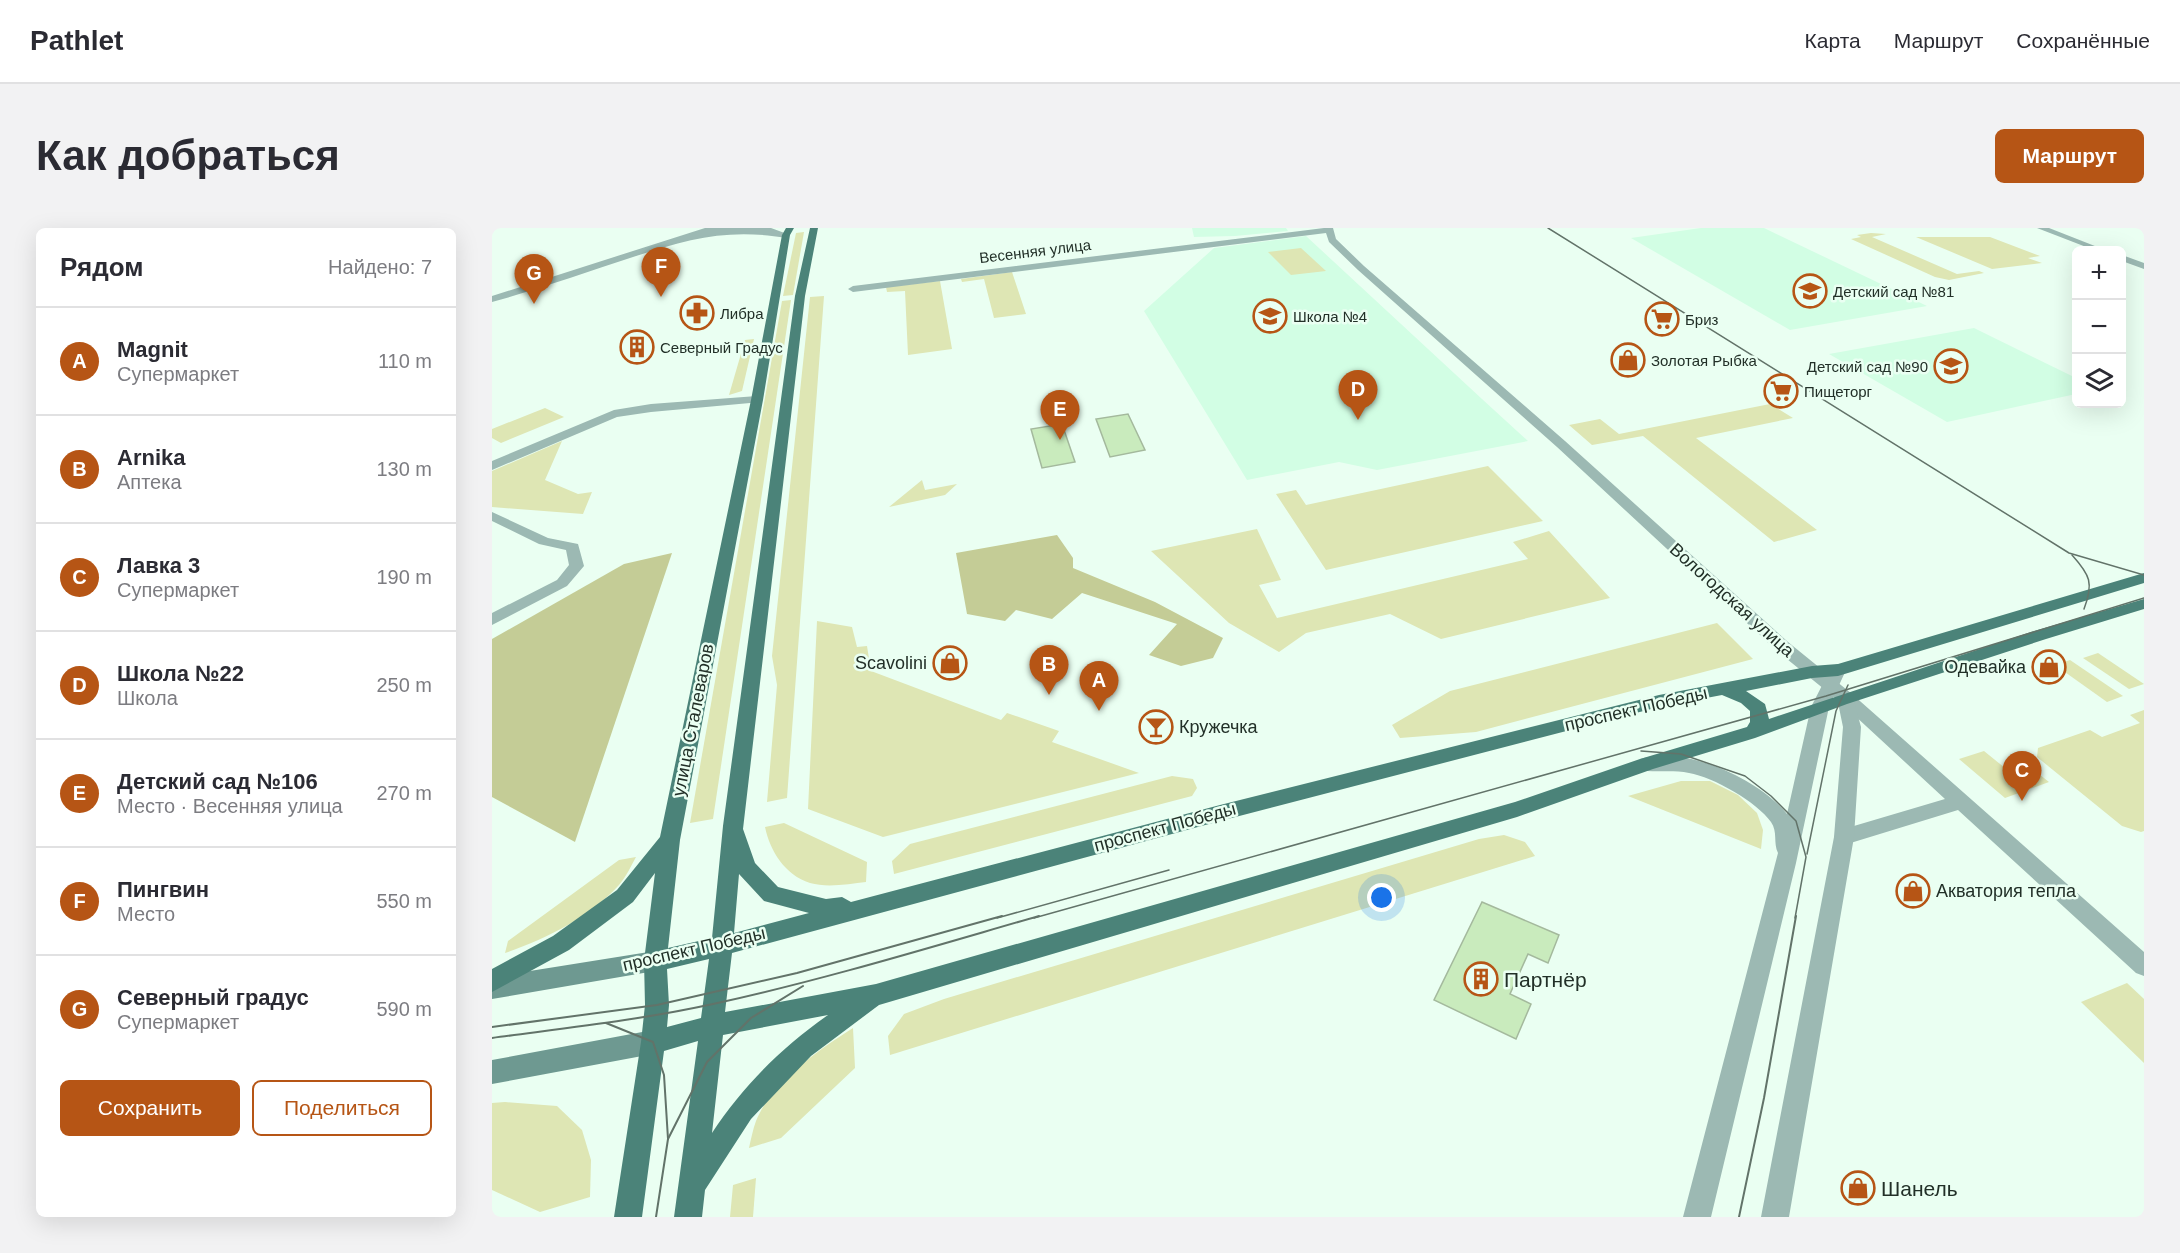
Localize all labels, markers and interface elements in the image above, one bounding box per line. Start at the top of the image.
text: Pathlet [30,25,123,56]
text: Карта [1805,29,1861,52]
text: Маршрут [1894,29,1983,52]
text: Сохранённые [2016,29,2150,52]
button: Маршрут [1995,129,2144,183]
text: Как добраться [36,132,340,179]
street label: Весенняя улица [978,236,1092,266]
map controls [2072,246,2126,408]
button: + [2072,246,2126,300]
pin: F [642,248,680,297]
text: Рядом [60,252,143,282]
pin: G [514,254,554,304]
text: Найдено: 7 [328,256,432,278]
school or university icon: Детский сад №81 [1792,273,1828,309]
place label: Детский сад №81 [1833,283,1954,300]
pharmacy icon: Либра [679,295,715,331]
school or university icon: Школа №4 [1252,298,1288,334]
button: − [2072,300,2126,354]
supermarket icon: Бриз [1644,301,1680,337]
place label: Либра [720,305,764,322]
place label: Школа №4 [1293,308,1367,325]
place label: Бриз [1685,311,1719,328]
building icon: Северный Градус [619,329,655,365]
text: Magnit [117,337,188,362]
place label: Северный Градус [660,339,783,356]
shop icon: Золотая Рыбка [1610,342,1646,378]
school or university icon: Детский сад №90 [1933,348,1969,384]
text: A [72,350,87,372]
text: 110 m [378,350,432,372]
place label: Золотая Рыбка [1651,352,1758,369]
button: layers [2072,354,2126,408]
place label: Детский сад №90 [1807,358,1928,375]
text: Супермаркет [117,363,239,385]
pin: D [1338,370,1378,420]
supermarket icon: Пищеторг [1763,373,1799,409]
place label: Пищеторг [1804,383,1873,400]
pin: E [1040,390,1080,440]
text: Arnika [117,445,185,470]
text: B [72,458,87,480]
text: 130 m [376,458,432,480]
text: Аптека [117,471,182,493]
street label: Вологодская улица [1666,539,1799,662]
text: Лавка 3 [117,553,200,578]
text: C [72,566,87,588]
text: 190 m [376,566,432,588]
text: Супермаркет [117,579,239,601]
street label: улица Сталеваров [668,642,718,798]
shop icon: Scavolini [932,645,968,681]
pin: B [1030,646,1068,695]
shop icon: Одевайка [2031,649,2067,685]
place label: Scavolini [855,653,927,673]
place label: Одевайка [1944,657,2027,677]
text: Школа №22 [117,661,244,686]
pin: A [1080,662,1118,711]
text: D [72,674,87,696]
text: 250 m [376,674,432,696]
street label: проспект Победы [1563,683,1709,735]
text: Школа [117,687,178,709]
bar icon: Кружечка [1138,709,1174,745]
place label: Кружечка [1179,717,1259,737]
pin: C [2002,752,2042,801]
text: Детский сад №106 [117,769,318,794]
text: E [73,782,86,804]
text: 270 m [376,782,432,804]
text: Место · Весенняя улица [117,795,343,817]
street label: проспект Победы [1092,798,1238,856]
shop icon: Акватория тепла [1895,873,1931,909]
text: Пингвин [117,877,209,902]
place label: Акватория тепла [1936,881,2077,901]
your location [1367,883,1396,912]
text: F [73,890,86,912]
text: 550 m [376,890,432,912]
text: Место [117,903,175,925]
street label: проспект Победы [621,923,767,975]
building icon: Партнёр [1463,961,1499,997]
place label: Партнёр [1504,968,1587,991]
text: Северный градус [117,985,309,1010]
text: G [72,998,87,1020]
text: 590 m [376,998,432,1020]
text: Супермаркет [117,1011,239,1033]
button: Сохранить [60,1080,240,1136]
button: Поделиться [252,1080,432,1136]
shop icon: Шанель [1840,1170,1876,1206]
place label: Шанель [1881,1177,1958,1200]

